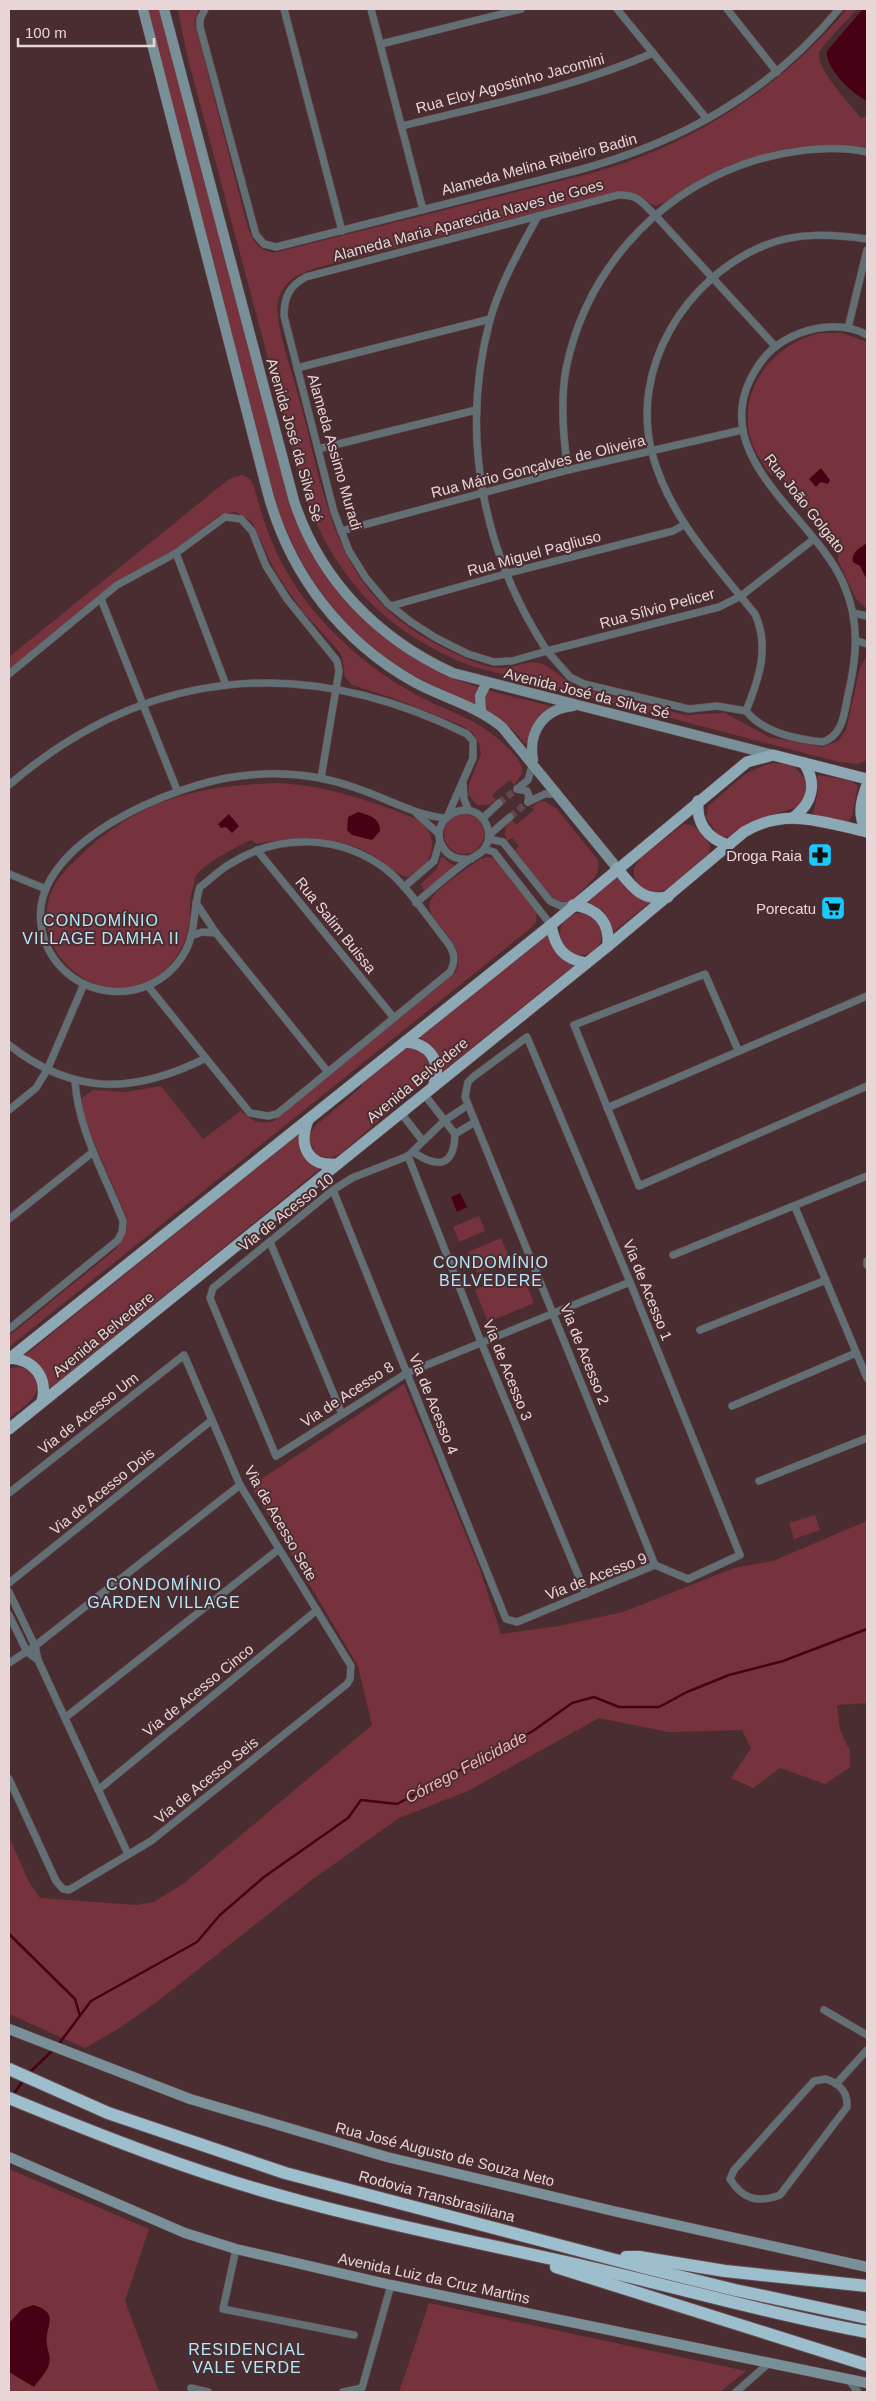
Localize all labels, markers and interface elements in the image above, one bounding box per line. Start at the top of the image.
scale bar [18,15,154,47]
text: 100 m [25,24,67,41]
street label: Rua Eloy Agostinho Jacomini [414,50,606,116]
street label: Alameda Melina Ribeiro Badin [439,130,639,198]
street label: Alameda Maria Aparecida Naves de Goes [331,176,605,264]
street label: Avenida José da Silva Sé [263,356,327,524]
street label: Alameda Assimo Muradi [305,372,365,532]
street label: Rua Mário Gonçalves de Oliveira [429,431,647,501]
street label: Rua João Golgato [761,450,849,556]
street label: Rua Miguel Pagliuso [465,527,603,579]
street label: Rua Sílvio Pelicer [598,584,716,632]
street label: Avenida José da Silva Sé [503,664,671,722]
pharmacy icon: Droga Raia [807,842,833,868]
place label: Droga Raia [726,847,803,864]
street label: Rua Salim Buissa [292,874,380,977]
supermarket icon: Porecatu [820,895,846,921]
place label: Porecatu [756,900,816,917]
district label: CONDOMÍNIO VILLAGE DAMHA II [22,911,180,947]
street label: Avenida Belvedere [363,1034,471,1126]
street label: Via de Acesso 10 [235,1170,337,1254]
street label: Via de Acesso 1 [620,1237,676,1343]
district label: CONDOMÍNIO BELVEDERE [433,1253,549,1289]
street label: Avenida Belvedere [49,1288,157,1380]
street label: Via de Acesso 2 [557,1301,613,1407]
street label: Via de Acesso 3 [480,1317,536,1423]
street label: Via de Acesso 4 [406,1351,462,1457]
street label: Via de Acesso 8 [297,1358,397,1430]
street label: Via de Acesso Um [35,1369,141,1457]
street label: Via de Acesso Dois [47,1444,157,1538]
street label: Via de Acesso Sete [241,1463,321,1583]
street label: Via de Acesso 9 [543,1549,649,1603]
district label: CONDOMÍNIO GARDEN VILLAGE [87,1575,241,1611]
street label: Via de Acesso Cinco [139,1640,257,1740]
water label: Córrego Felicidade [402,1728,530,1806]
street label: Via de Acesso Seis [151,1733,261,1827]
street label: Rua José Augusto de Souza Neto [334,2119,556,2189]
street label: Rodovia Transbrasiliana [357,2167,518,2225]
street label: Avenida Luiz da Cruz Martins [337,2249,531,2307]
district label: RESIDENCIAL VALE VERDE [188,2341,306,2376]

